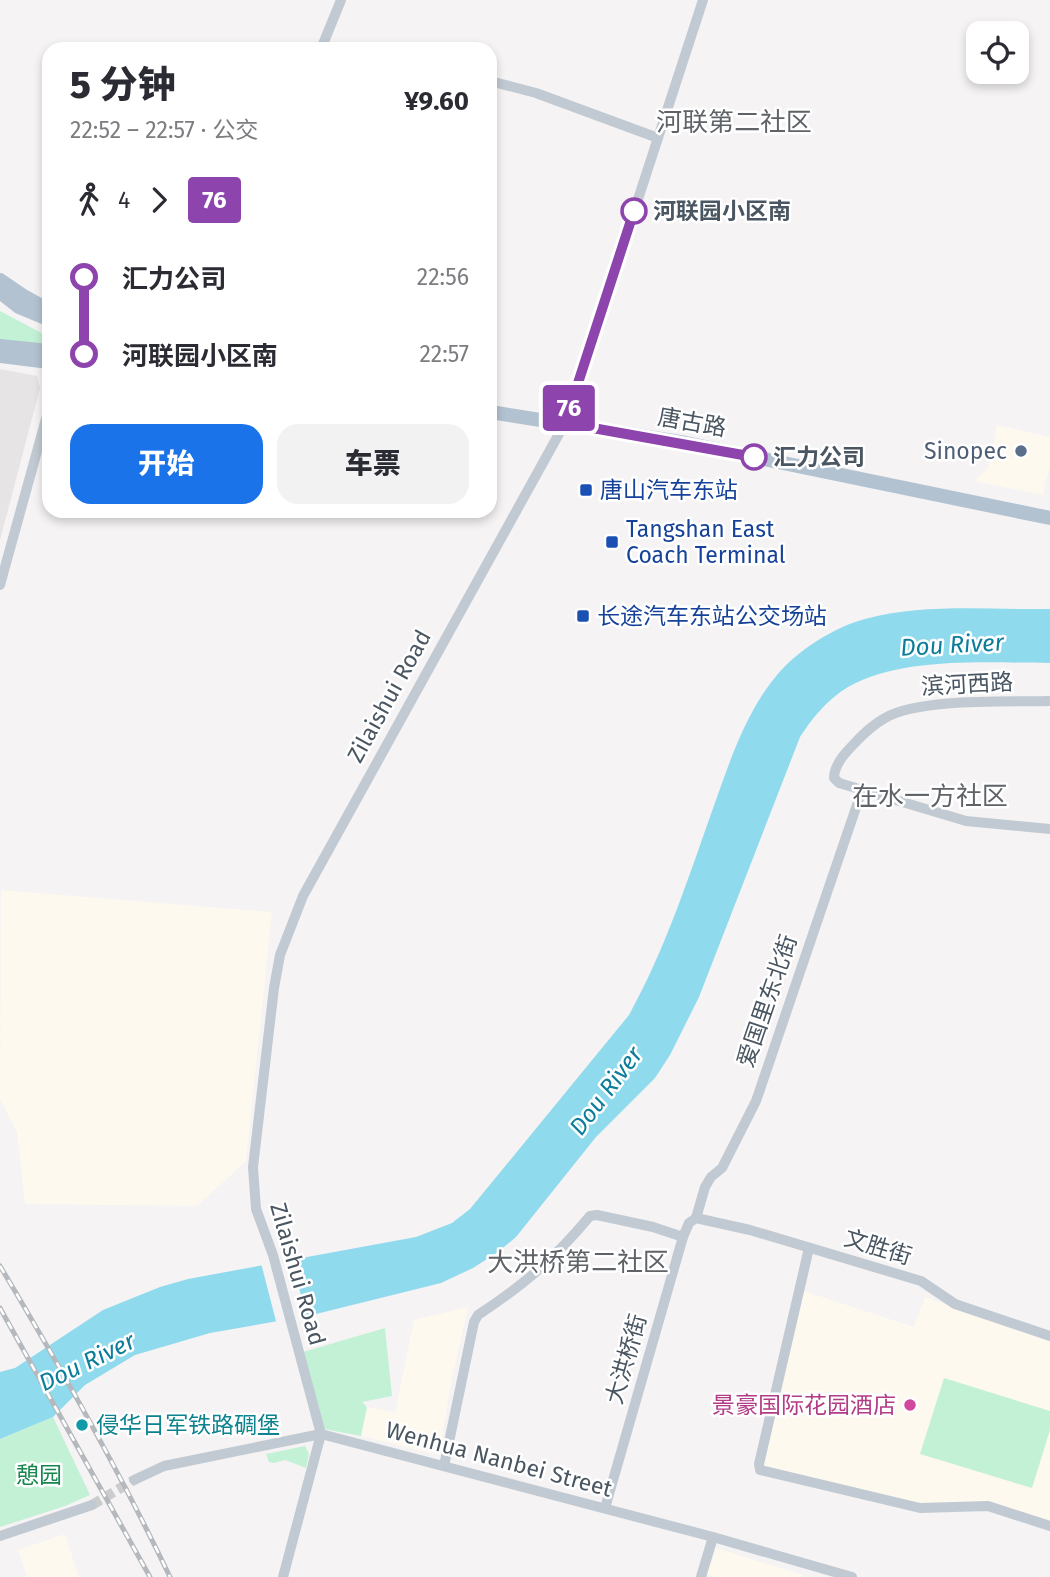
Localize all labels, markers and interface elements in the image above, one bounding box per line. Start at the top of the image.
map controls [966,21,1029,84]
button: locate [966,21,1029,84]
text: 5 分钟 [70,62,175,108]
text: ¥9.60 [404,86,469,117]
district label: 河联第二社区 [656,107,812,138]
text: 22:52 – 22:57 · 公交 [70,116,258,144]
icon: walk [70,181,108,219]
icon: forward [140,181,178,219]
text: 4 [118,186,130,214]
text: 76 [202,186,227,214]
place label: 河联园小区南 [653,197,791,225]
marker: 河联园小区南 [621,198,647,224]
text: 22:56 [417,263,469,291]
text: 汇力公司 [122,264,226,295]
text: 22:57 [419,340,469,368]
text: 河联园小区南 [122,341,278,372]
line badge: 76 [538,385,600,431]
text: 76 [557,394,581,422]
street label: 唐古路 [656,402,728,442]
button: 开始 [70,424,263,504]
button: 车票 [277,424,469,504]
place label: Sinopec [924,437,1007,465]
place label: 汇力公司 [773,443,865,471]
marker: Sinopec [1013,443,1029,459]
marker: 汇力公司 [741,444,767,470]
place label: 唐山汽车东站 [600,476,738,504]
marker: 唐山汽车东站 [578,482,594,498]
place label: Tangshan East Coach Terminal [626,515,786,569]
marker: Tangshan East Coach Terminal [604,534,620,550]
place label: 长途汽车东站公交场站 [597,602,827,630]
marker: 长途汽车东站公交场站 [575,608,591,624]
street label: Zilaishui Road [341,625,437,767]
water label: Dou River [900,628,1005,662]
street label: 滨河西路 [920,668,1014,700]
district label: 在水一方社区 [852,781,1008,812]
street label: 爱国里东北街 [731,931,803,1071]
water label: Dou River [564,1041,649,1141]
street label: Zilaishui Road [264,1199,332,1349]
street label: 文胜街 [841,1224,915,1270]
district label: 大洪桥第二社区 [487,1247,669,1278]
street label: 大洪桥街 [600,1311,652,1407]
water label: Dou River [34,1326,140,1397]
place label: 景豪国际花园酒店 [712,1391,896,1419]
marker: 景豪国际花园酒店 [902,1397,918,1413]
place label: 侵华日军铁路碉堡 [96,1411,280,1439]
street label: Wenhua Nanbei Street [383,1415,616,1503]
marker: 侵华日军铁路碉堡 [74,1417,90,1433]
park label: 憩园 [16,1461,62,1489]

